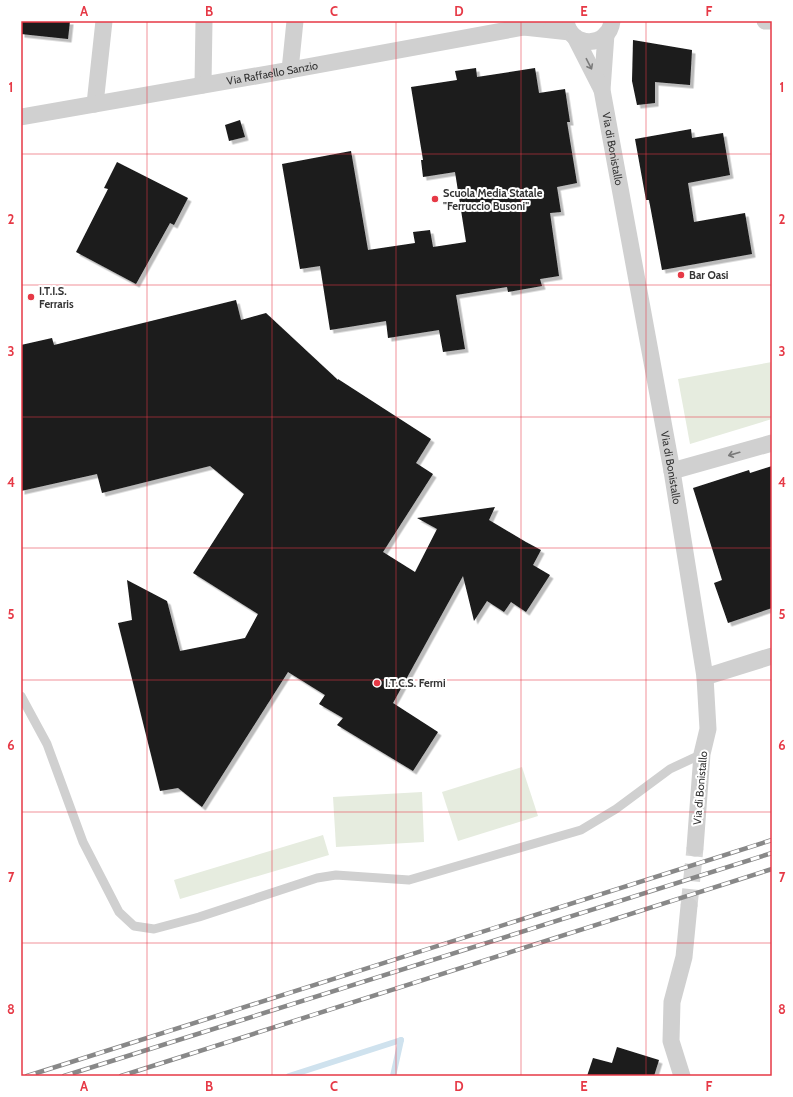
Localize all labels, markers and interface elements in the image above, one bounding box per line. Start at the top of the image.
text: A [80,3,89,19]
text: B [205,3,213,19]
text: C [330,3,338,19]
text: D [454,3,464,19]
text: E [580,3,588,19]
text: F [706,3,713,19]
one-way arrow [586,57,593,69]
street label: Via Raffaello Sanzio [225,58,319,88]
text: 1 [9,79,13,95]
text: 1 [780,79,784,95]
street label: Via di Bonistallo [599,111,626,187]
place label: Scuola Media Statale "Ferruccio Busoni" [443,186,543,213]
marker: Scuola Media Statale "Ferruccio Busoni" [430,194,440,204]
text: 2 [8,211,15,227]
text: 2 [779,211,786,227]
place label: Bar Oasi [689,268,729,282]
marker: Bar Oasi [676,270,686,280]
place label: I.T.I.S. Ferraris [39,284,74,311]
marker: I.T.I.S. Ferraris [26,292,36,302]
text: 3 [7,343,15,359]
text: 3 [778,343,786,359]
street label: Via di Bonistallo [658,430,684,505]
one-way arrow [728,451,741,458]
text: 4 [7,474,15,490]
text: 4 [778,474,786,490]
text: 5 [8,606,15,622]
text: 5 [779,606,786,622]
place label: I.T.C.S. Fermi [385,676,446,690]
marker: I.T.C.S. Fermi [372,678,382,688]
text: 6 [7,737,15,753]
text: 6 [778,737,786,753]
street label: Via di Bonistallo [690,751,710,825]
text: 7 [8,869,15,885]
text: 7 [779,869,786,885]
text: 8 [7,1001,15,1017]
text: 8 [778,1001,786,1017]
text: A [80,1078,89,1094]
text: B [205,1078,213,1094]
text: C [330,1078,338,1094]
text: D [454,1078,464,1094]
text: E [580,1078,588,1094]
text: F [706,1078,713,1094]

